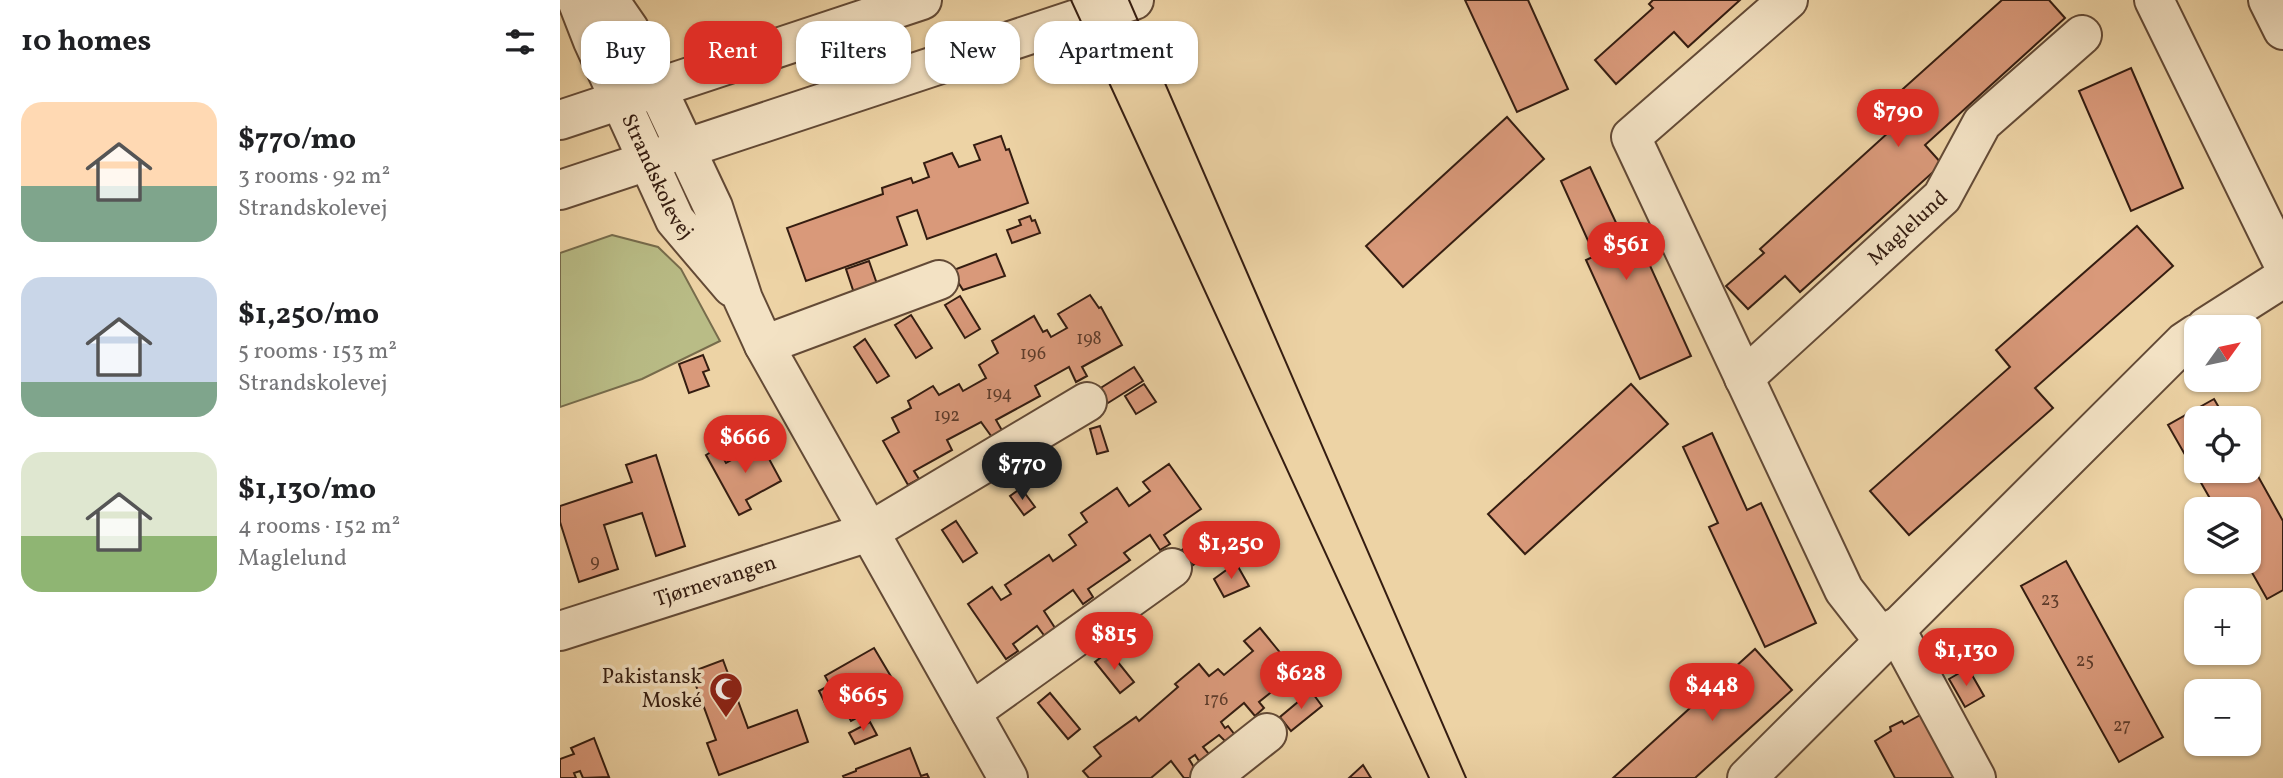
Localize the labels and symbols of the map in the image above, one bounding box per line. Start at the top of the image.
pin: $790 [1857,90,1939,149]
street label: Strandskolevej [614,109,700,246]
street label: Maglelund [1861,184,1954,273]
pin: $561 [1585,222,1667,282]
north arrow [2184,315,2261,392]
house number: 198 [1076,327,1102,352]
house number: 196 [1020,342,1046,367]
house number: 194 [986,382,1012,407]
house number: 192 [934,404,960,429]
pin: $666 [704,416,786,475]
pin: $770 [981,442,1063,502]
pin: $1,250 [1174,522,1288,581]
street label: Tjørnevangen [650,548,780,614]
house number: 9 [590,550,600,575]
house number: 23 [2041,588,2059,613]
pin: $815 [1073,612,1155,672]
pin: $1,130 [1909,628,2023,688]
house number: 25 [2076,649,2094,674]
pin: $628 [1260,652,1342,711]
place label: Pakistansk Moské [602,663,703,716]
pin: $448 [1671,664,1753,723]
mosque icon: Pakistansk Moské [707,670,745,719]
pin: $665 [822,674,904,733]
house number: 176 [1204,688,1228,713]
house number: 27 [2113,714,2131,739]

